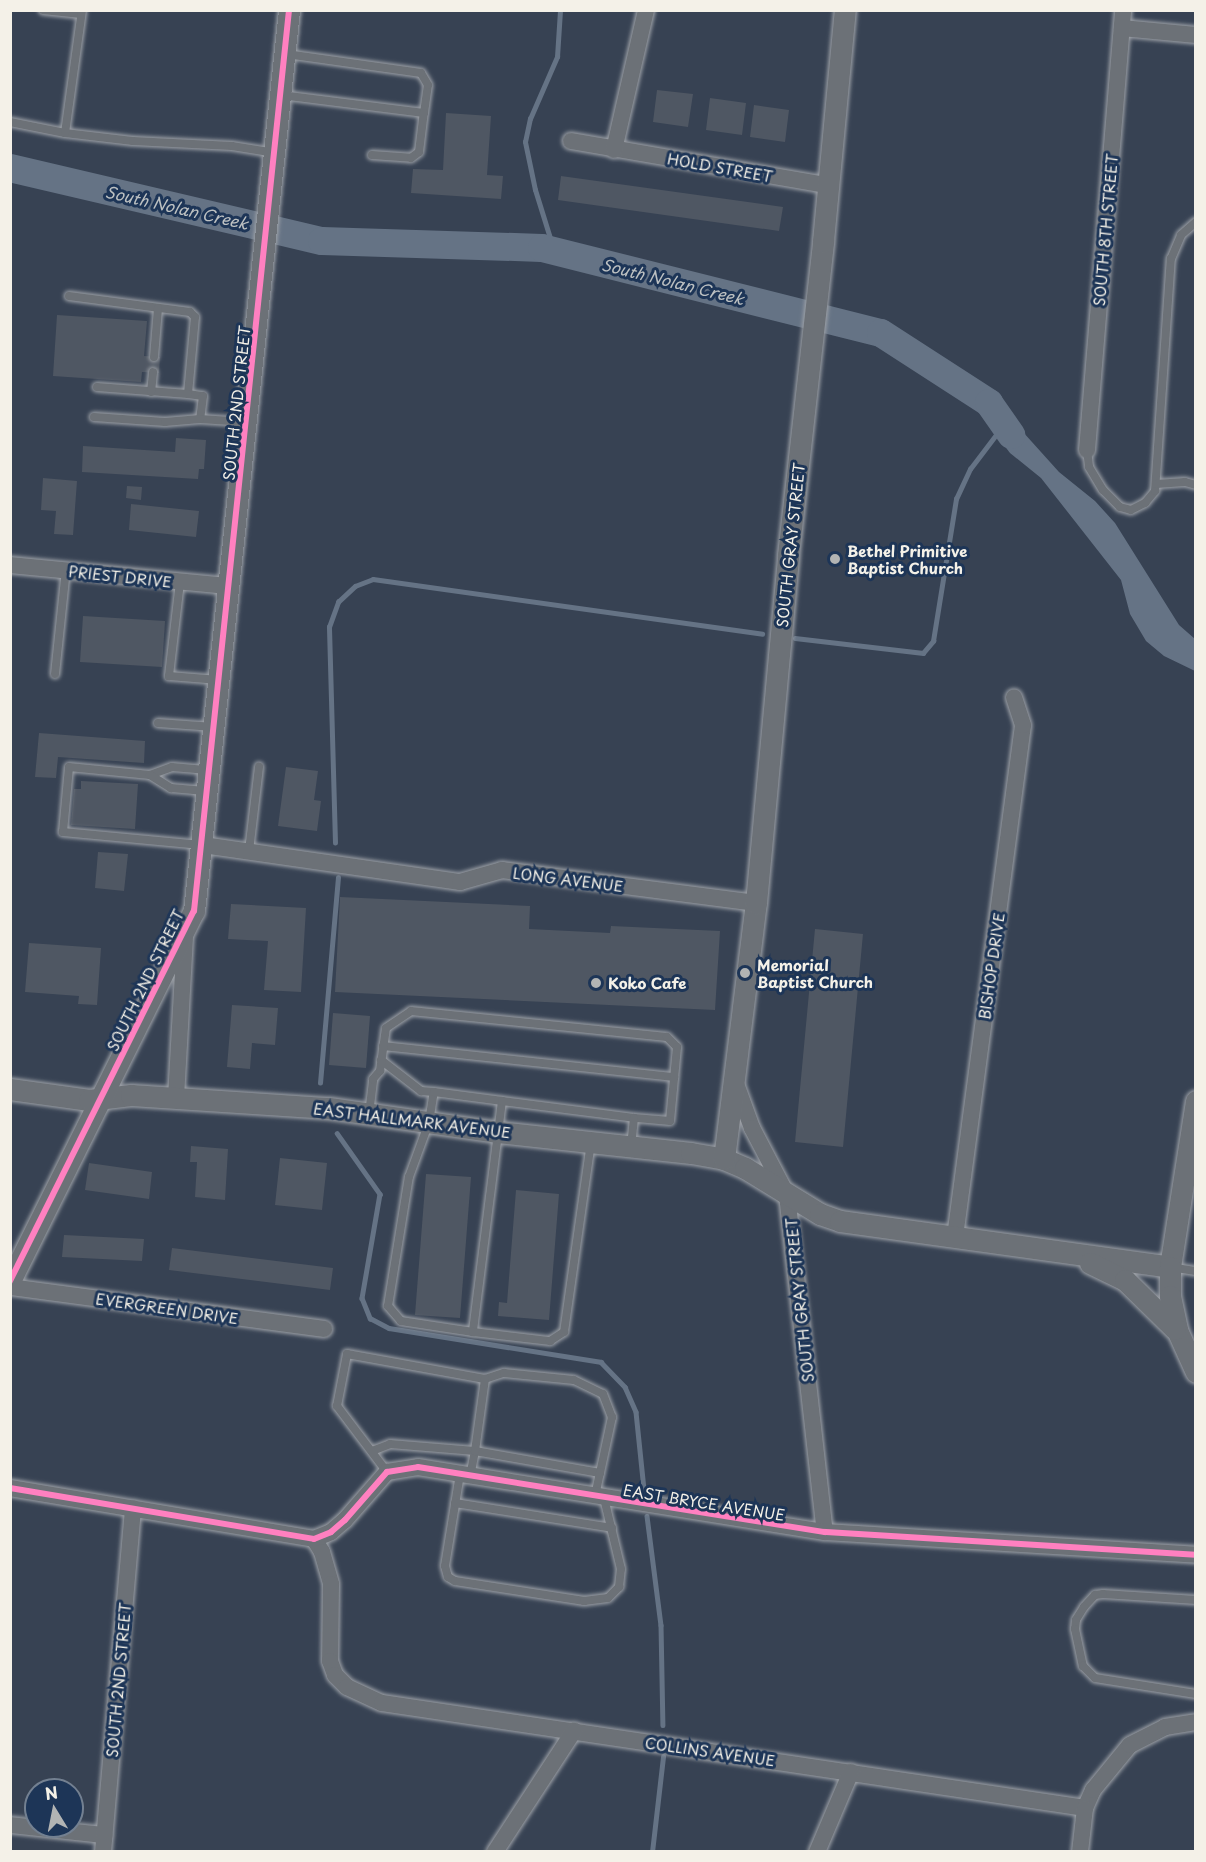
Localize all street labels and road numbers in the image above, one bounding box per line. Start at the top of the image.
street label: HOLD STREET [665,149,775,185]
street label: SOUTH 8TH STREET [1089,153,1121,307]
street label: SOUTH 2ND STREET [219,324,253,482]
street label: SOUTH GRAY STREET [772,462,808,628]
street label: PRIEST DRIVE [67,562,173,590]
street label: LONG AVENUE [511,863,625,895]
street label: SOUTH 2ND STREET [103,906,187,1054]
street label: BISHOP DRIVE [975,911,1007,1021]
street label: EAST HALLMARK AVENUE [312,1099,512,1141]
street label: SOUTH GRAY STREET [781,1217,817,1383]
street label: EVERGREEN DRIVE [95,1289,239,1327]
street label: EAST BRYCE AVENUE [622,1480,786,1524]
street label: SOUTH 2ND STREET [102,1601,134,1759]
street label: COLLINS AVENUE [644,1733,776,1769]

